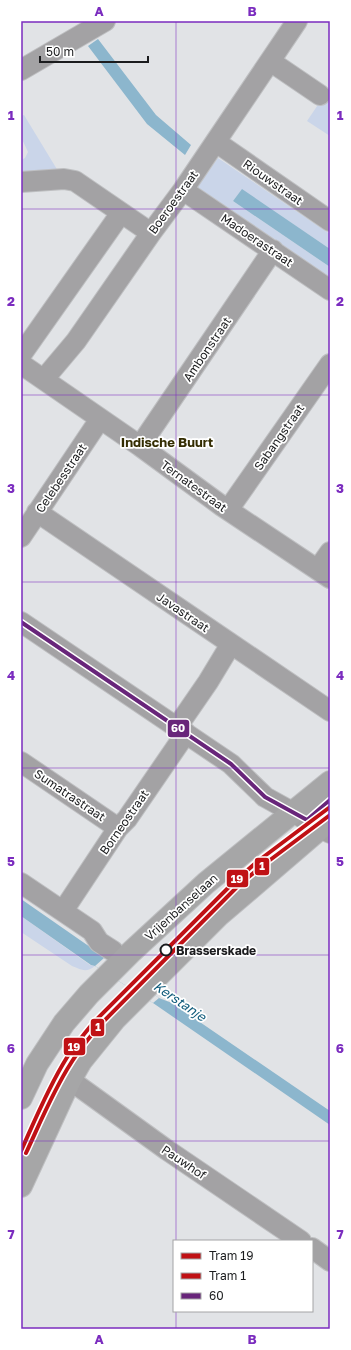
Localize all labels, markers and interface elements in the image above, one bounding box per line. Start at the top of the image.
text: A [94,3,104,19]
text: B [247,3,257,19]
scale bar [40,38,148,64]
text: 50 m [46,44,74,59]
text: 1 [8,107,15,123]
text: 1 [337,107,344,123]
street label: Riouwstraat [240,156,306,208]
street label: Boeroestraat [145,167,201,237]
street label: Madoerastraat [218,210,296,270]
text: 2 [7,293,15,309]
text: 2 [336,293,344,309]
street label: Ambonstraat [180,314,234,384]
street label: Sabangstraat [251,401,307,473]
district label: Indische Buurt [121,434,213,450]
street label: Celebesstraat [32,440,90,516]
street label: Ternatestraat [158,457,230,515]
text: 3 [7,480,15,496]
text: 3 [336,480,344,496]
street label: Javastraat [154,589,212,635]
text: 4 [7,667,15,683]
text: 4 [336,667,344,683]
line badge: 60 [167,719,190,738]
text: 60 [171,721,185,734]
street label: Sumatrastraat [32,766,108,824]
street label: Borneostraat [96,787,152,857]
text: 5 [7,853,15,869]
text: 5 [336,853,344,869]
line badge: 1 [254,857,270,876]
text: 1 [259,859,265,872]
line badge: 19 [226,869,249,888]
street label: Vrijenbanselaan [142,870,220,944]
text: 19 [231,872,243,885]
marker: Brasserskade [159,943,173,957]
place label: Brasserskade [176,943,256,958]
water label: Kerstanje [151,978,210,1025]
line badge: 1 [90,1018,105,1037]
text: 1 [95,1020,101,1033]
line badge: 19 [63,1037,86,1056]
text: 6 [7,1040,15,1056]
text: 19 [68,1040,80,1053]
text: 6 [336,1040,344,1056]
street label: Pauwhof [159,1142,210,1183]
text: 7 [7,1226,15,1242]
text: 7 [336,1226,344,1242]
legend [173,1240,313,1312]
text: Tram 19 [209,1248,253,1263]
text: Tram 1 [209,1268,246,1283]
text: 60 [209,1288,224,1303]
text: A [94,1331,104,1347]
text: B [247,1331,257,1347]

